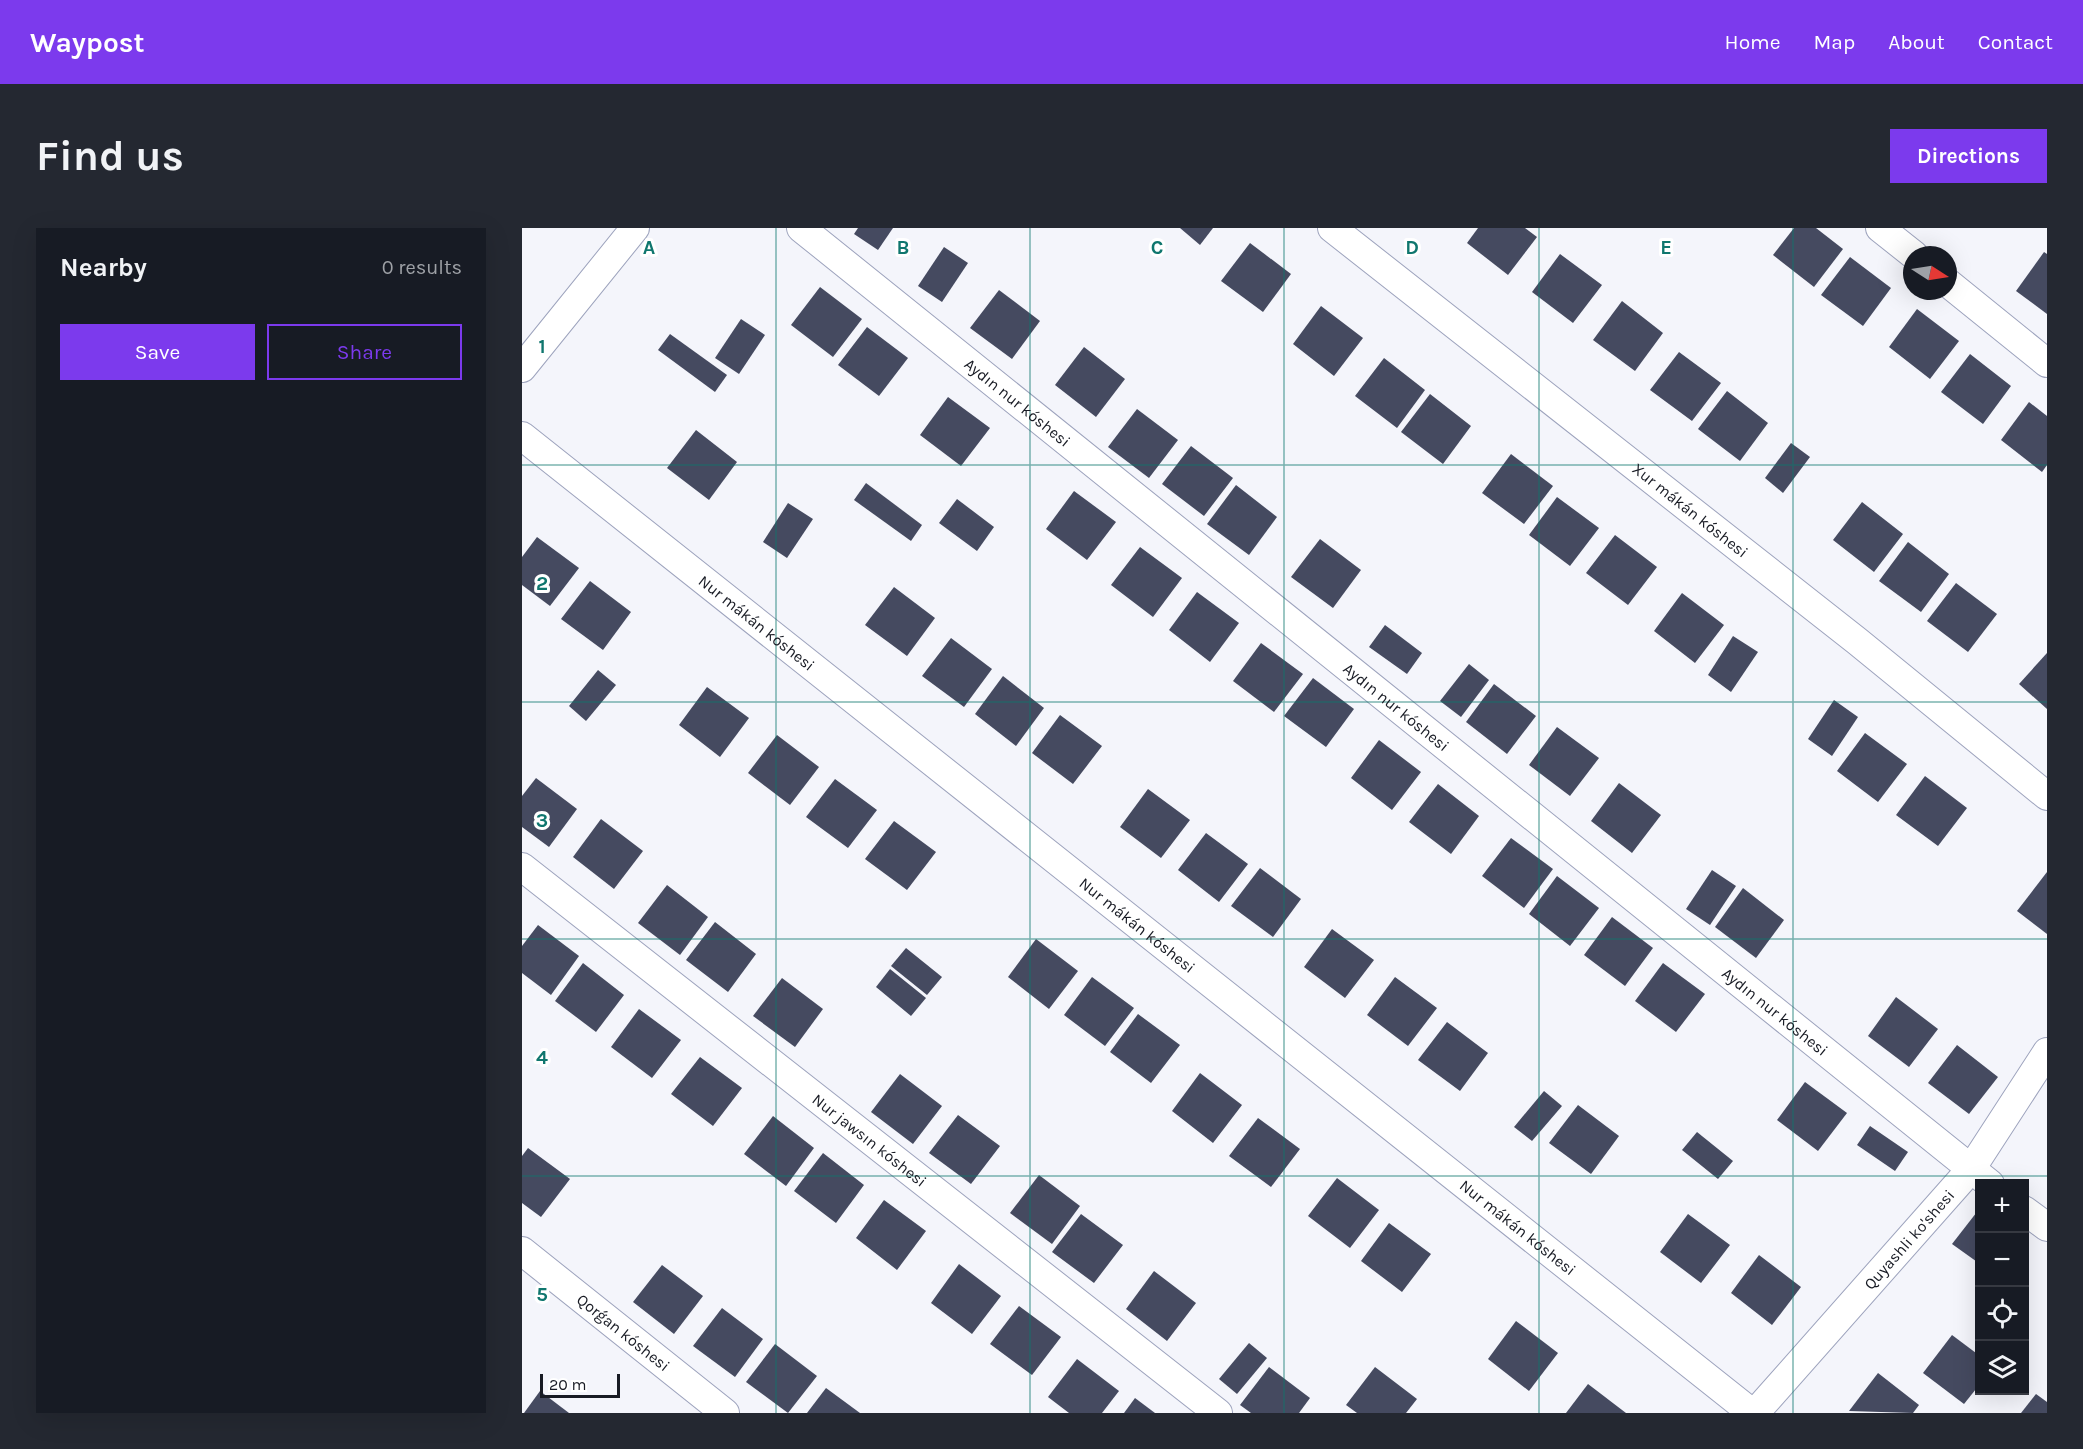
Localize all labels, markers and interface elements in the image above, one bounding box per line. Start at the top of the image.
text: Waypost [30,26,145,59]
text: Home [1725,30,1781,54]
text: Map [1814,30,1855,54]
text: About [1888,30,1945,54]
text: Contact [1978,30,2053,54]
button: Directions [1890,129,2047,183]
text: Find us [36,131,184,181]
text: A [643,236,656,259]
text: B [897,236,909,259]
text: C [1151,236,1163,259]
text: D [1405,236,1419,259]
text: E [1660,236,1672,259]
north arrow [1903,246,1957,300]
text: Nearby [60,252,147,283]
text: 0 results [382,256,462,279]
button: Save [60,324,255,380]
button: Share [267,324,462,380]
text: 1 [538,335,546,358]
street label: Aydın nur kóshesi [961,354,1074,451]
street label: Xur mákán kóshesi [1628,459,1752,562]
street label: Nur mákán kóshesi [695,571,818,675]
text: 2 [536,572,548,595]
street label: Aydın nur kóshesi [1339,659,1453,755]
text: 3 [536,809,548,832]
street label: Nur mákán kóshesi [1075,873,1199,977]
street label: Aydın nur kóshesi [1718,963,1832,1060]
text: 4 [536,1046,548,1069]
street label: Nur jawsın kóshesi [809,1090,930,1191]
street label: Nur mákán kóshesi [1456,1176,1579,1279]
map controls [1975,1179,2029,1395]
button: + [1975,1179,2029,1233]
street label: Quyashli ko'shesi [1860,1186,1958,1293]
button: − [1975,1233,2029,1287]
text: 5 [536,1283,548,1306]
button: locate [1975,1287,2029,1341]
street label: Qorǵan kóshesi [573,1290,674,1375]
button: layers [1975,1341,2029,1395]
scale bar [540,1371,620,1398]
text: 20 m [549,1375,587,1394]

